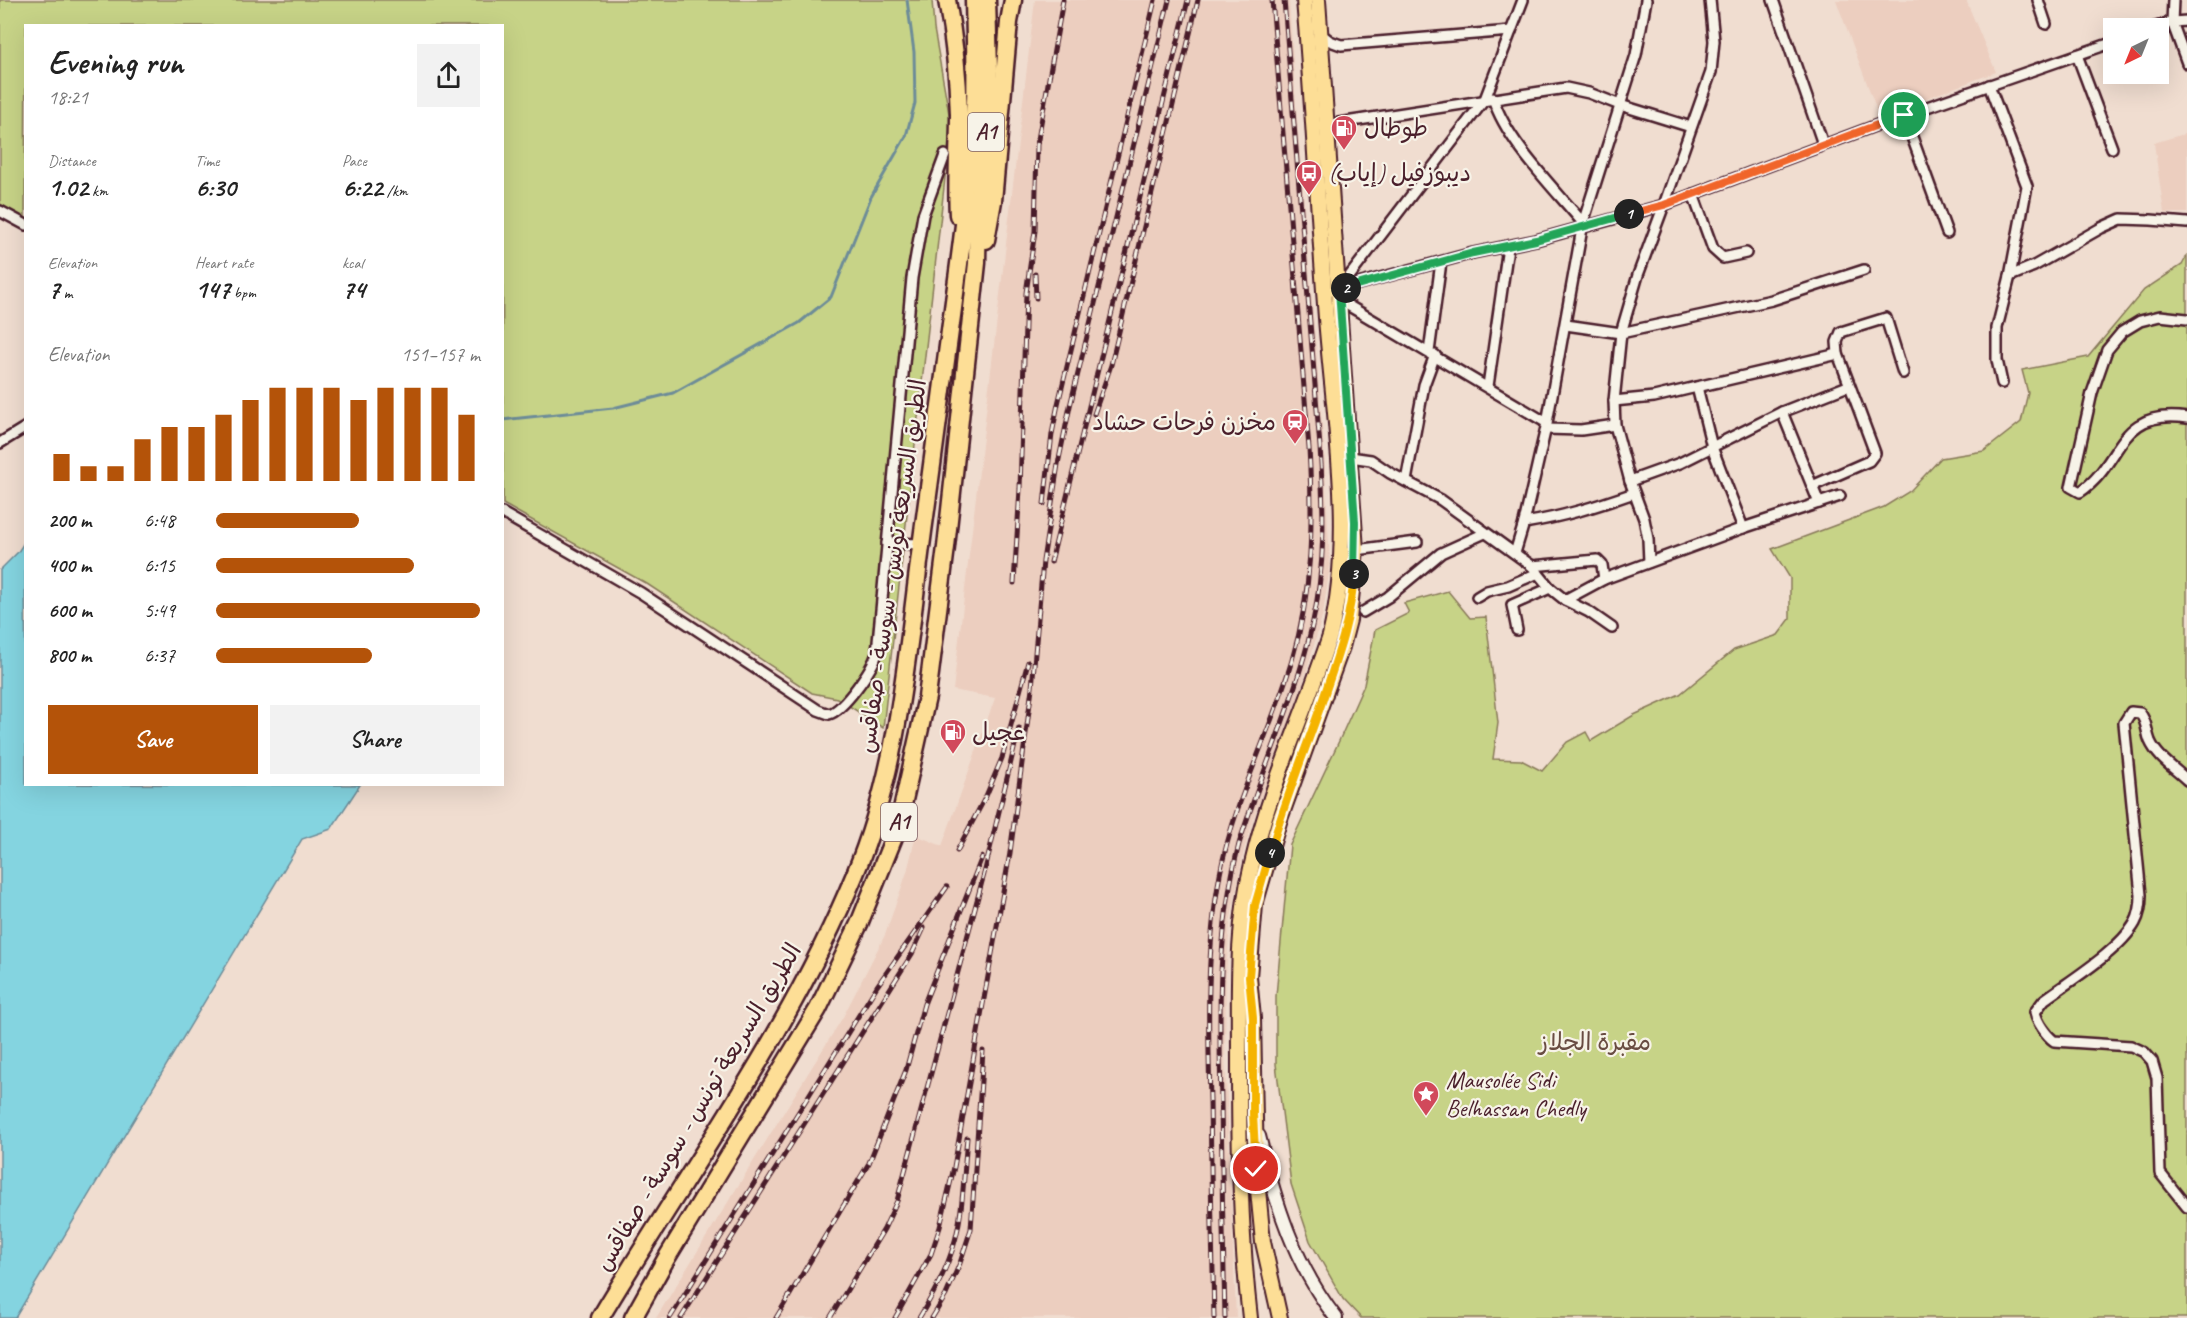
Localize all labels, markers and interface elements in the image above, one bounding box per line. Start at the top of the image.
north arrow [2103,18,2169,84]
map controls [2103,18,2169,84]
text: Evening run [48,41,183,83]
button: share [417,44,480,107]
text: 18:21 [48,85,88,110]
pin [1878,89,1929,140]
icon: arrive [1887,98,1920,131]
road number: A1 [968,113,1004,151]
fuel station icon: طوطال [1329,113,1359,151]
place label: طوطال [1364,113,1428,143]
text: Distance [48,151,96,171]
text: Time [195,151,219,171]
text: Pace [342,151,367,171]
bus stop icon: ديبوزفيل (إياب) [1294,158,1324,196]
place label: ديبوزفيل (إياب) [1328,158,1471,188]
text: 1.02 [48,171,88,204]
text: 6:30 [195,171,236,204]
text: 6:22 [342,171,383,204]
text: km [88,181,108,201]
text: /km [383,181,408,201]
pin: 1 [1614,199,1644,229]
text: 1 [1625,204,1633,224]
text: Elevation [48,253,97,273]
text: Heart rate [195,253,253,273]
text: kcal [342,253,363,273]
text: 7 [48,273,60,306]
text: 147 [195,273,230,306]
text: 74 [342,273,365,306]
pin: 2 [1331,273,1361,303]
text: 2 [1342,278,1350,298]
text: m [60,283,72,303]
text: bpm [230,283,256,303]
text: Elevation [48,342,110,367]
text: 151–157 m [401,342,480,367]
street label: الطريق السريعة تونس - سوسة - صفاقس [851,377,933,755]
place label: مخزن فرحات حشاد [1092,407,1276,437]
station icon: مخزن فرحات حشاد [1280,407,1310,445]
text: 200 m [48,508,91,533]
text: 6:48 [144,508,175,533]
text: 400 m [48,553,91,578]
text: 6:15 [144,553,175,578]
pin: 3 [1339,559,1369,589]
text: 3 [1350,564,1358,584]
text: 600 m [48,598,92,623]
text: 5:49 [144,598,175,623]
text: 800 m [48,643,91,668]
text: 6:37 [144,643,175,668]
button: Save [48,705,258,774]
button: Share [270,705,480,774]
fuel station icon: عجيل [938,717,968,755]
place label: عجيل [972,717,1025,747]
road number: A1 [881,803,917,841]
pin: 4 [1255,838,1285,868]
text: 4 [1266,843,1274,863]
street label: الطريق السريعة تونس - سوسة - صفاقس [588,938,808,1276]
park label: مقبرة الجلاز [1537,1027,1651,1057]
place label: Mausolée Sidi Belhassan Chedly [1446,1065,1587,1123]
place icon: Mausolée Sidi Belhassan Chedly [1411,1079,1441,1117]
pin [1230,1143,1281,1194]
icon: check [1239,1152,1272,1185]

